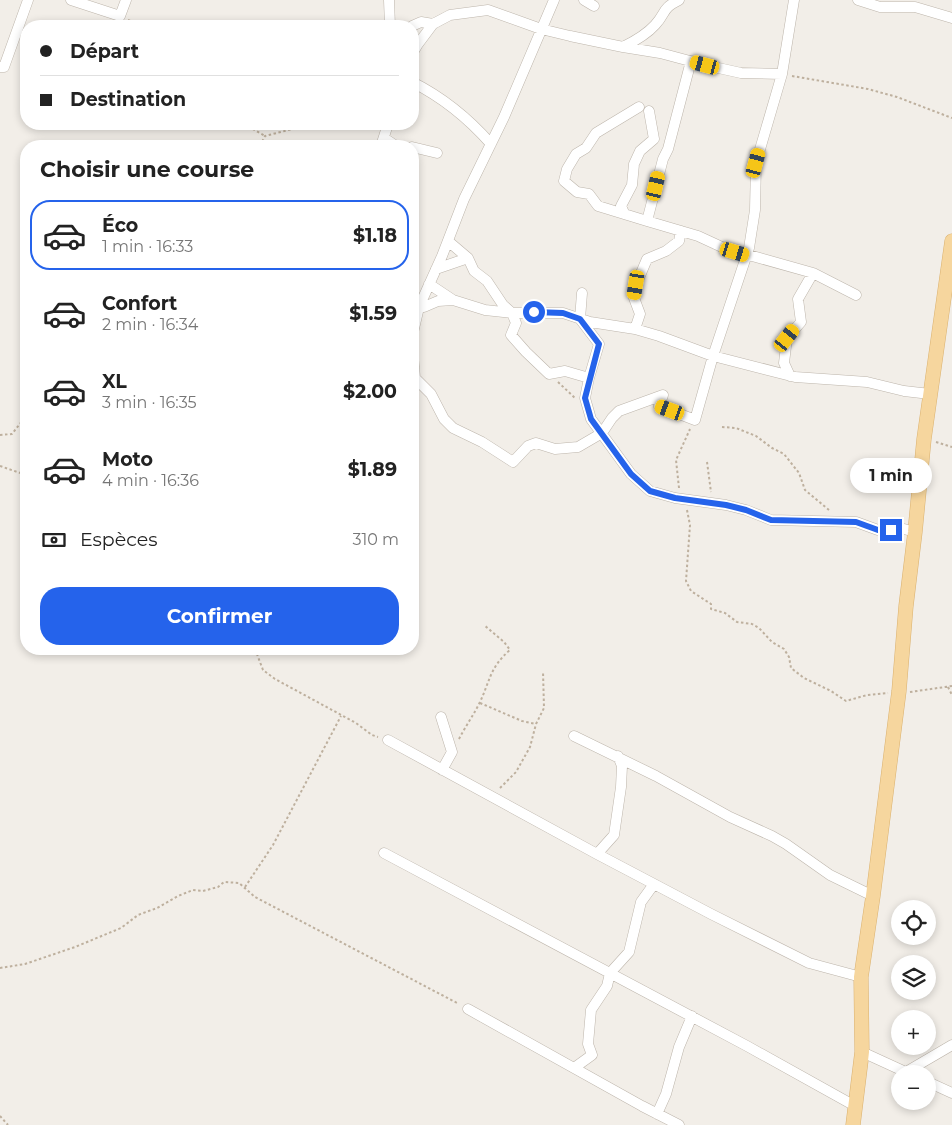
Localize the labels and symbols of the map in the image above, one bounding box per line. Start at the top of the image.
car [688,54,721,76]
car [744,147,767,179]
car [645,170,666,202]
car [718,240,751,264]
car [626,269,645,301]
route start [523,301,545,323]
car [771,322,802,354]
car [653,398,686,422]
callout: 1 min [850,458,932,492]
route end [880,519,902,541]

